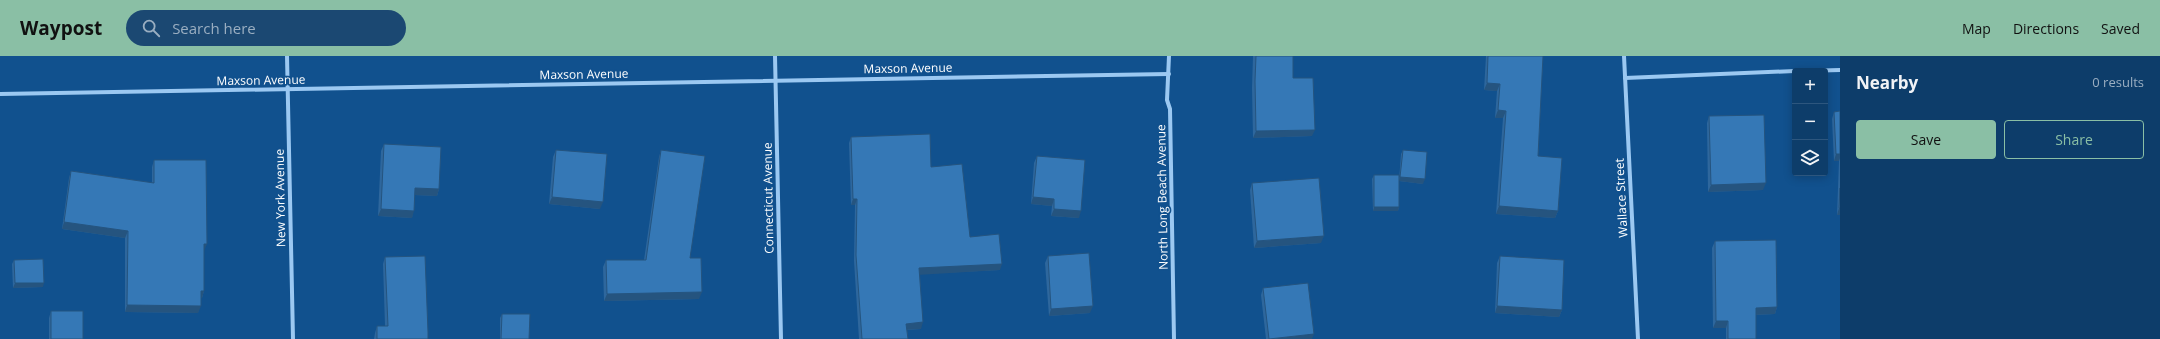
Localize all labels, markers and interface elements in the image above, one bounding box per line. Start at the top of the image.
search box [126,10,406,46]
text: Waypost [20,15,102,41]
icon: search [140,17,162,39]
text: Search here [172,18,256,38]
text: Map [1962,19,1991,38]
text: Directions [2013,19,2079,38]
text: Saved [2101,19,2140,38]
street label: Maxson Avenue [863,59,953,77]
street label: Maxson Avenue [539,65,629,83]
map controls [1792,68,1828,176]
button: + [1792,68,1828,104]
street label: Maxson Avenue [216,71,306,89]
text: Nearby [1856,71,1918,94]
text: 0 results [2092,73,2144,91]
button: − [1792,104,1828,140]
button: Save [1856,120,1996,159]
button: Share [2004,120,2144,159]
street label: North Long Beach Avenue [1152,124,1172,270]
button: layers [1792,140,1828,176]
street label: Connecticut Avenue [759,142,777,254]
street label: New York Avenue [271,148,289,247]
street label: Wallace Street [1610,158,1632,238]

